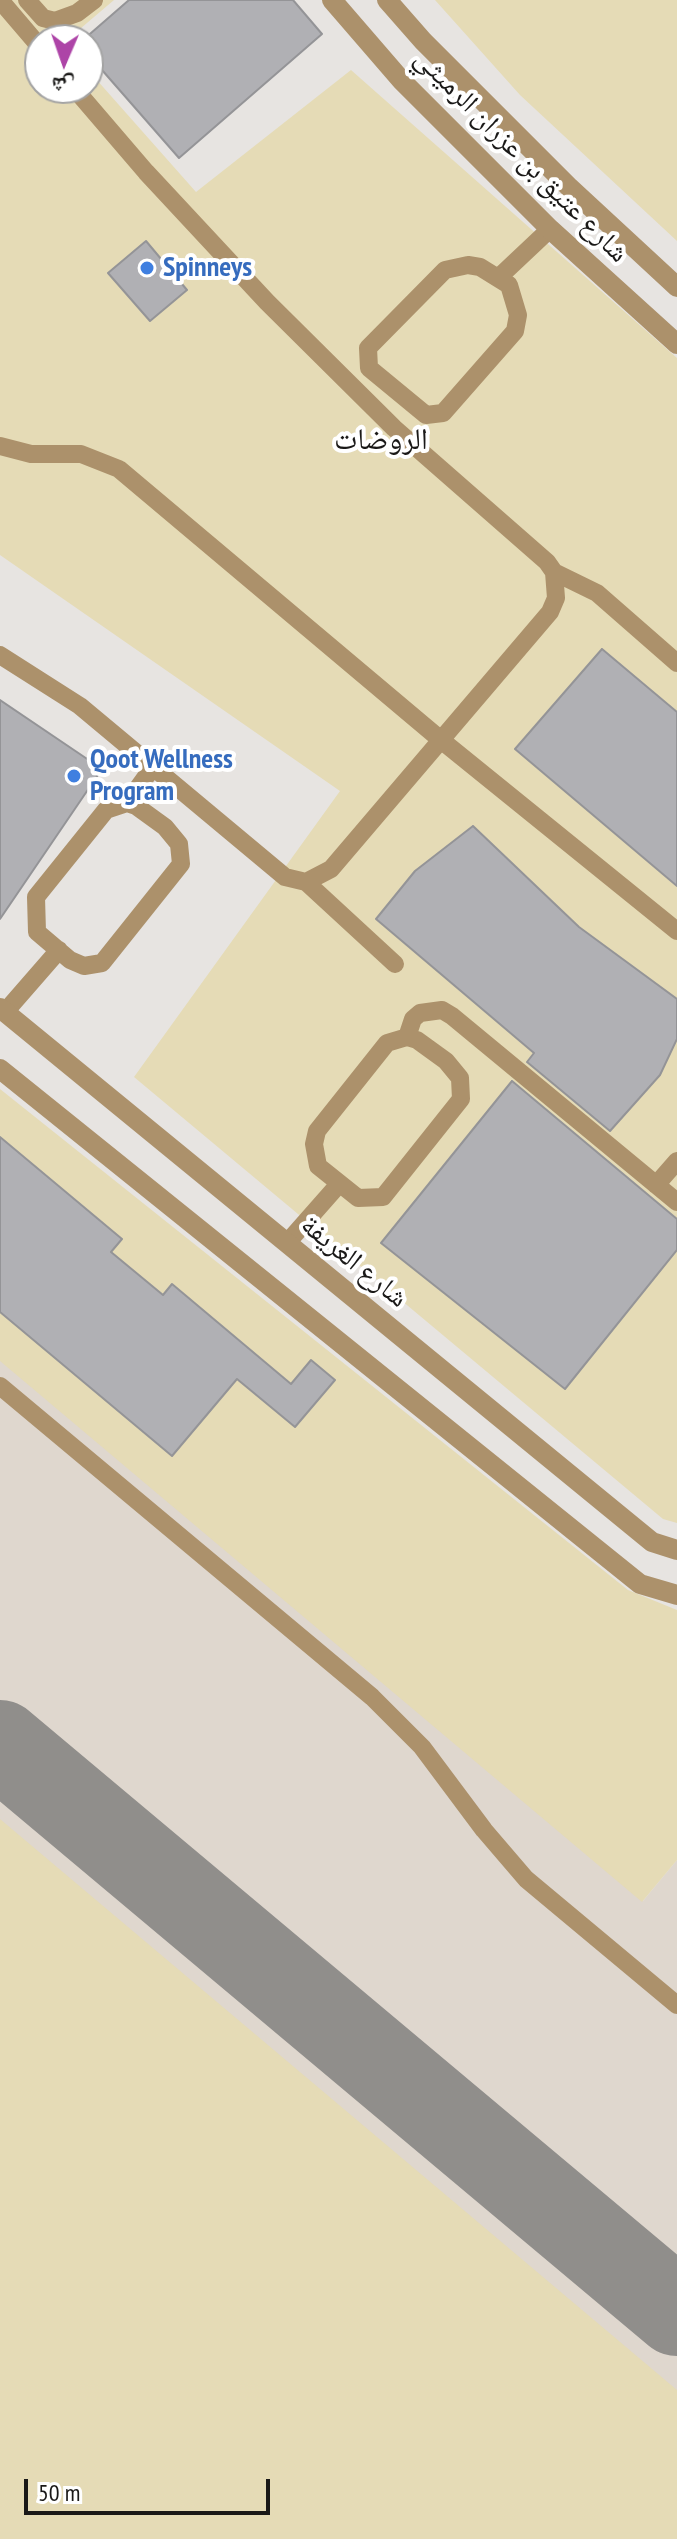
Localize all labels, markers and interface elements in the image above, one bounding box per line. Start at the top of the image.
north arrow [24,24,104,104]
street label: شارع عتيق بن عزران الرميثي [407,42,635,270]
text: ش [51,72,75,100]
place label: Spinneys [163,251,252,285]
marker: Spinneys [138,259,156,277]
district label: الروضات [334,422,428,458]
place label: Qoot Wellness Program [90,743,233,809]
marker: Qoot Wellness Program [65,767,83,785]
street label: شارع الغريفة [294,1209,414,1315]
scale bar [28,2463,274,2513]
text: 50 m [38,2477,80,2508]

